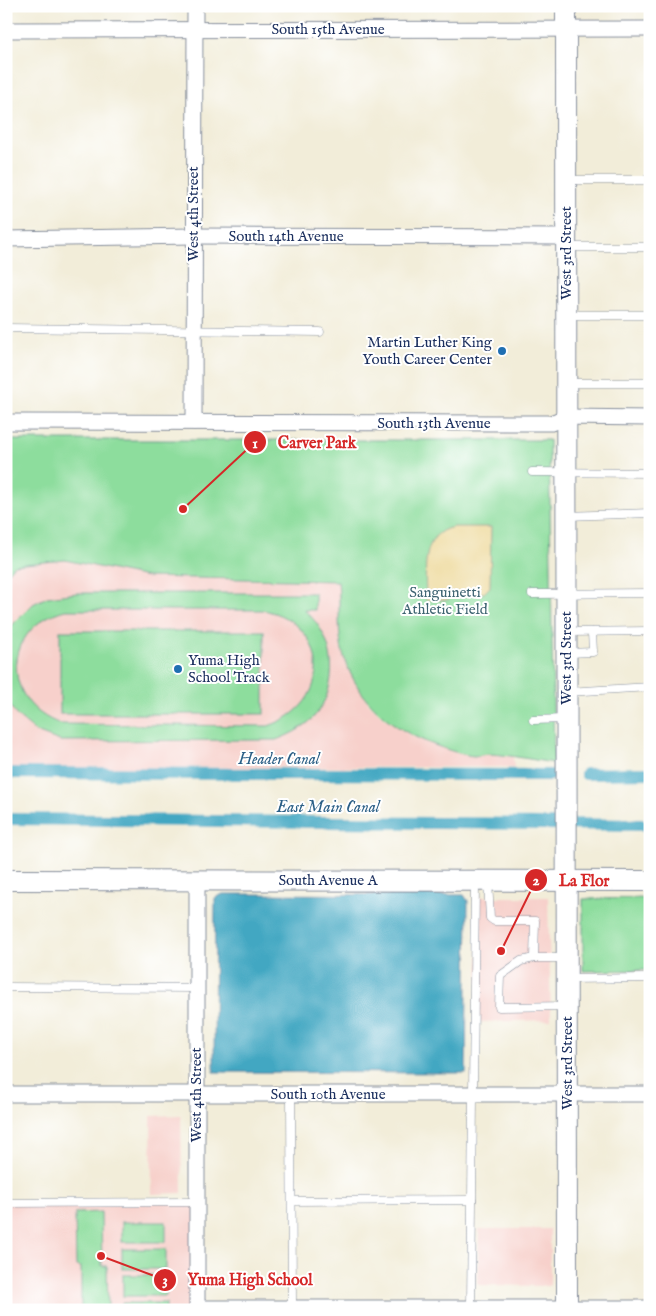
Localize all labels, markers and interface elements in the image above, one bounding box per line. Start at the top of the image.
street label: South 15th Avenue [271,20,385,39]
street label: West 4th Street [184,166,203,262]
street label: West 3rd Street [557,206,576,300]
street label: South 14th Avenue [228,227,344,246]
place label: Martin Luther King Youth Career Center [362,333,493,369]
marker: Martin Luther King Youth Career Center [496,345,508,357]
street label: South 13th Avenue [377,414,491,433]
callout: Carver Park [243,427,366,458]
text: 1 [252,434,258,453]
text: Carver Park [278,434,357,454]
park label: Sanguinetti Athletic Field [401,583,489,619]
street label: West 3rd Street [557,611,576,705]
place label: Yuma High School Track [188,651,271,687]
marker: Yuma High School Track [172,663,184,675]
water label: Header Canal [237,750,321,770]
water label: East Main Canal [275,798,381,818]
callout: La Flor [524,865,619,896]
street label: South Avenue A [278,871,378,890]
text: 2 [532,871,540,890]
text: La Flor [559,872,609,892]
street label: West 3rd Street [558,1016,577,1110]
street label: West 4th Street [187,1047,206,1143]
street label: South 10th Avenue [270,1085,386,1104]
callout: Yuma High School [152,1264,322,1295]
text: 3 [162,1271,168,1290]
text: Yuma High School [187,1271,313,1291]

